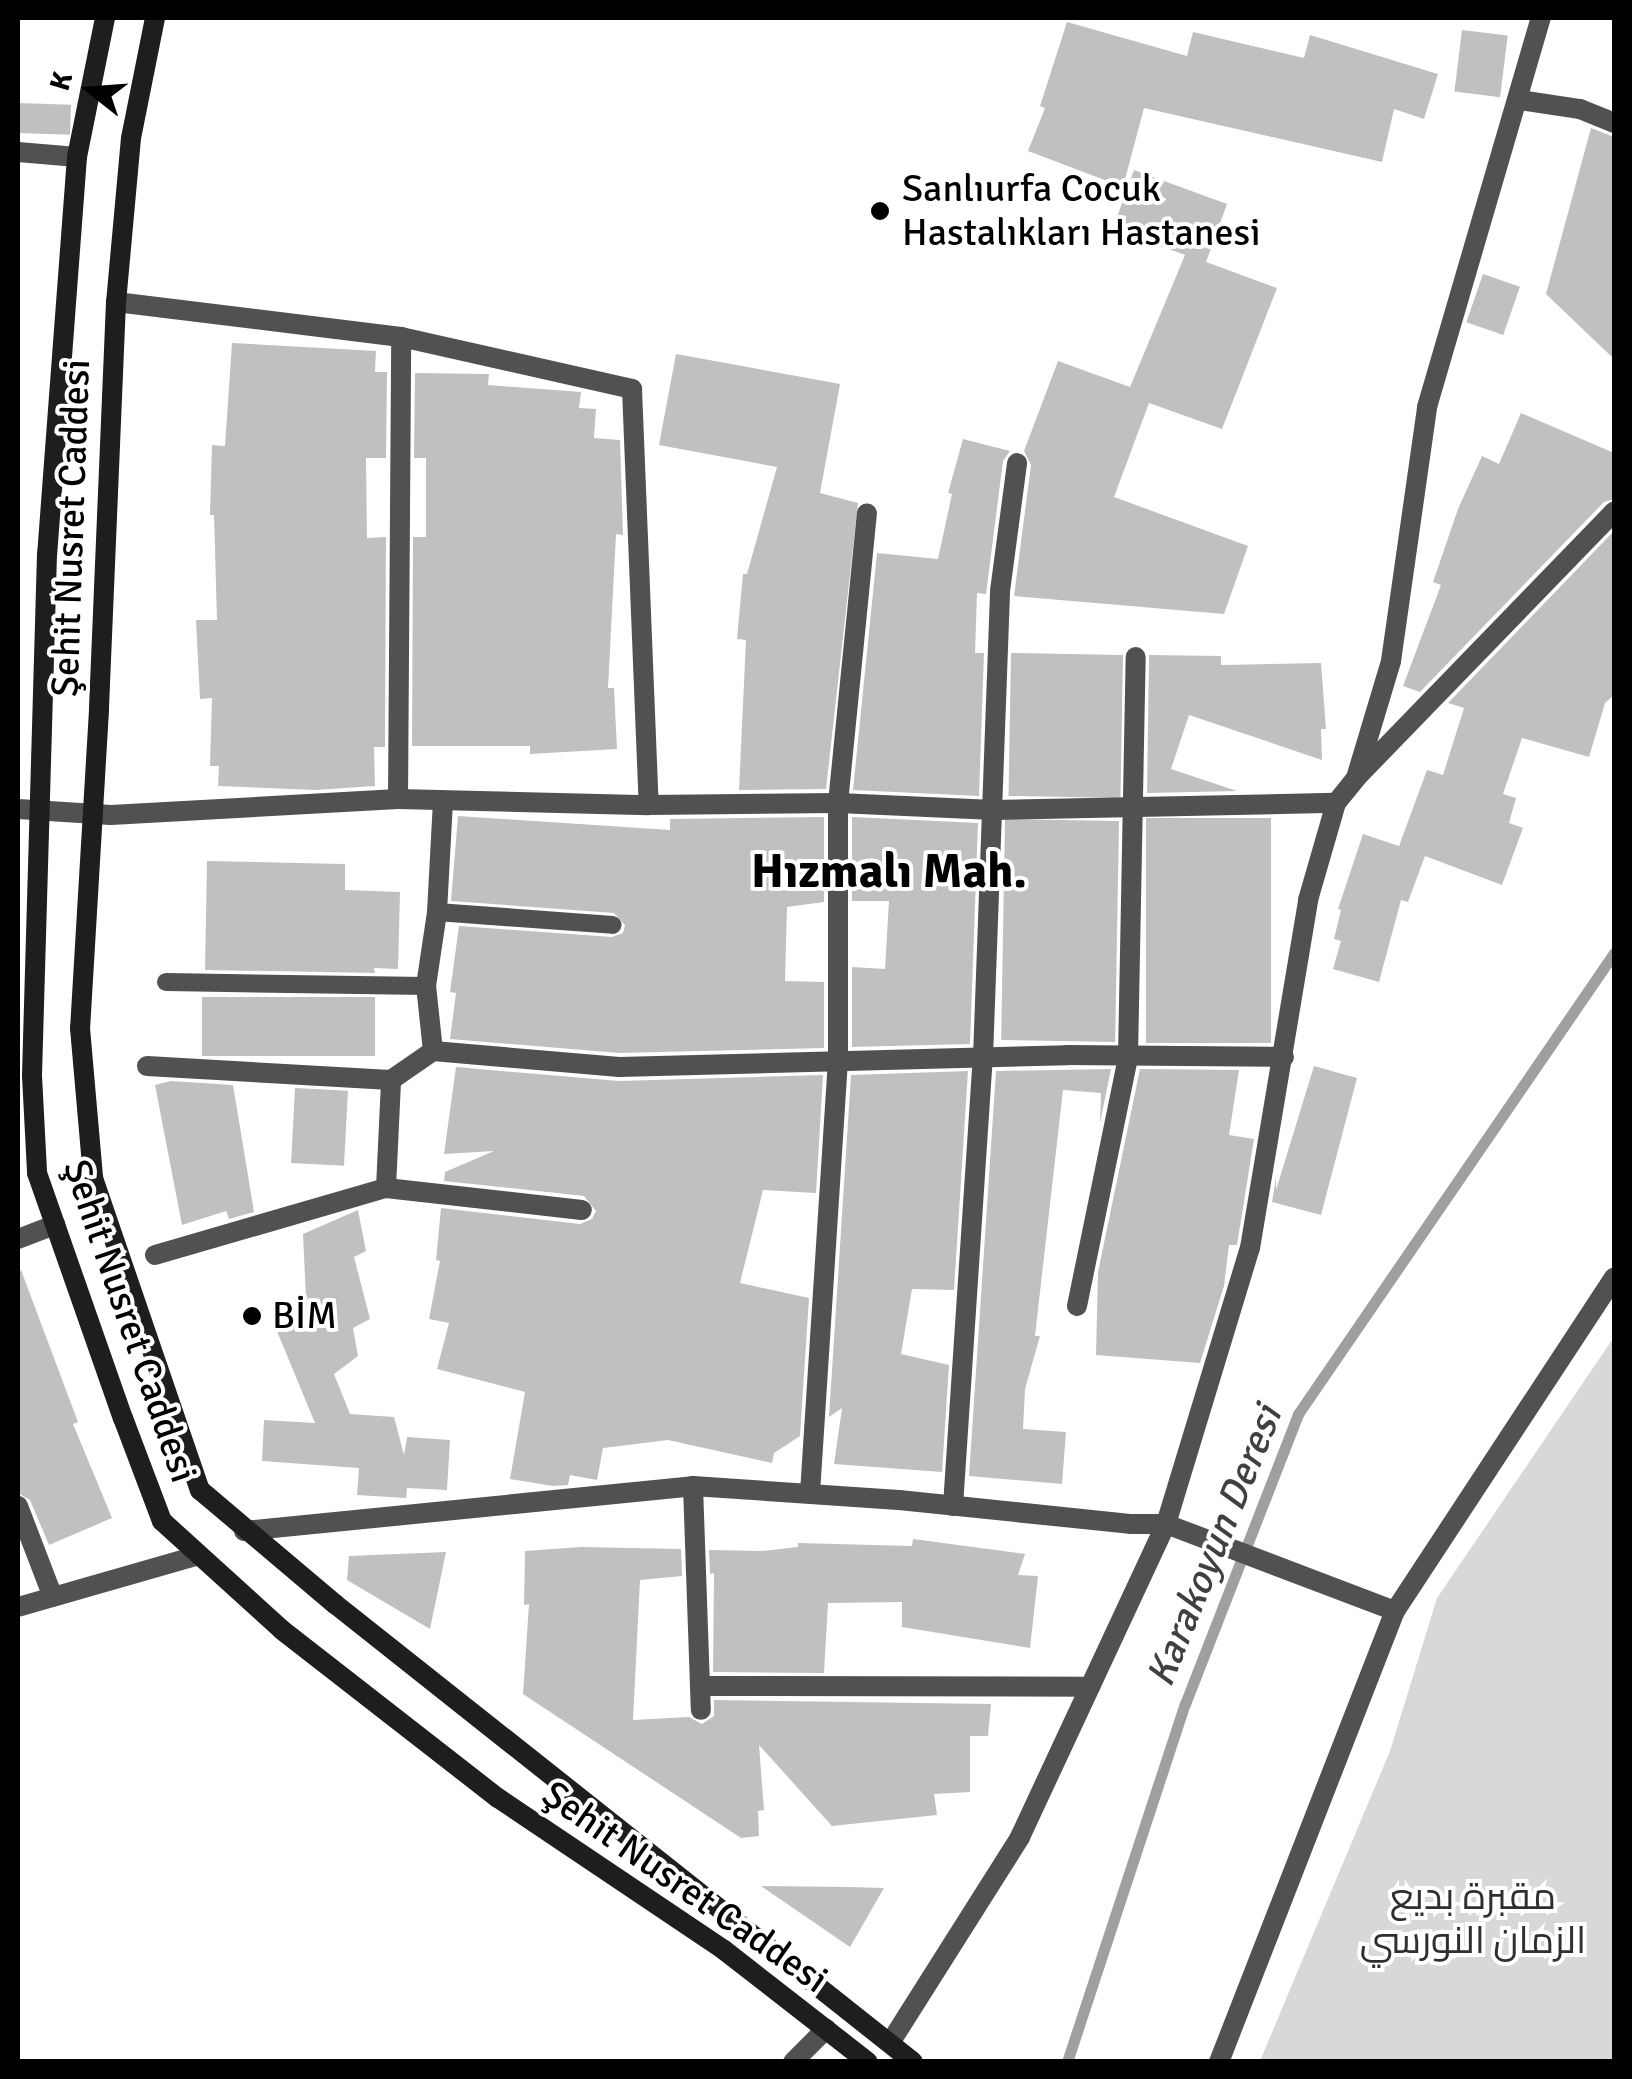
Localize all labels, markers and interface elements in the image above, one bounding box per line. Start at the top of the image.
north arrow [40,40,140,140]
text: K [43,68,80,95]
place label: Sanlıurfa Cocuk Hastalıkları Hastanesi [902,166,1260,255]
marker: Sanlıurfa Cocuk Hastalıkları Hastanesi [867,198,893,224]
street label: Şehit Nusret Caddesi [42,358,100,698]
district label: Hızmalı Mah. [751,843,1027,901]
street label: Şehit Nusret Caddesi [53,1154,207,1488]
place label: BİM [272,1293,337,1339]
marker: BİM [241,1305,263,1327]
water label: Karakoyun Deresi [1136,1399,1292,1693]
street label: Şehit Nusret Caddesi [534,1771,836,2003]
park label: مقبرة بديع الزمان النورسي [1360,1874,1586,1964]

